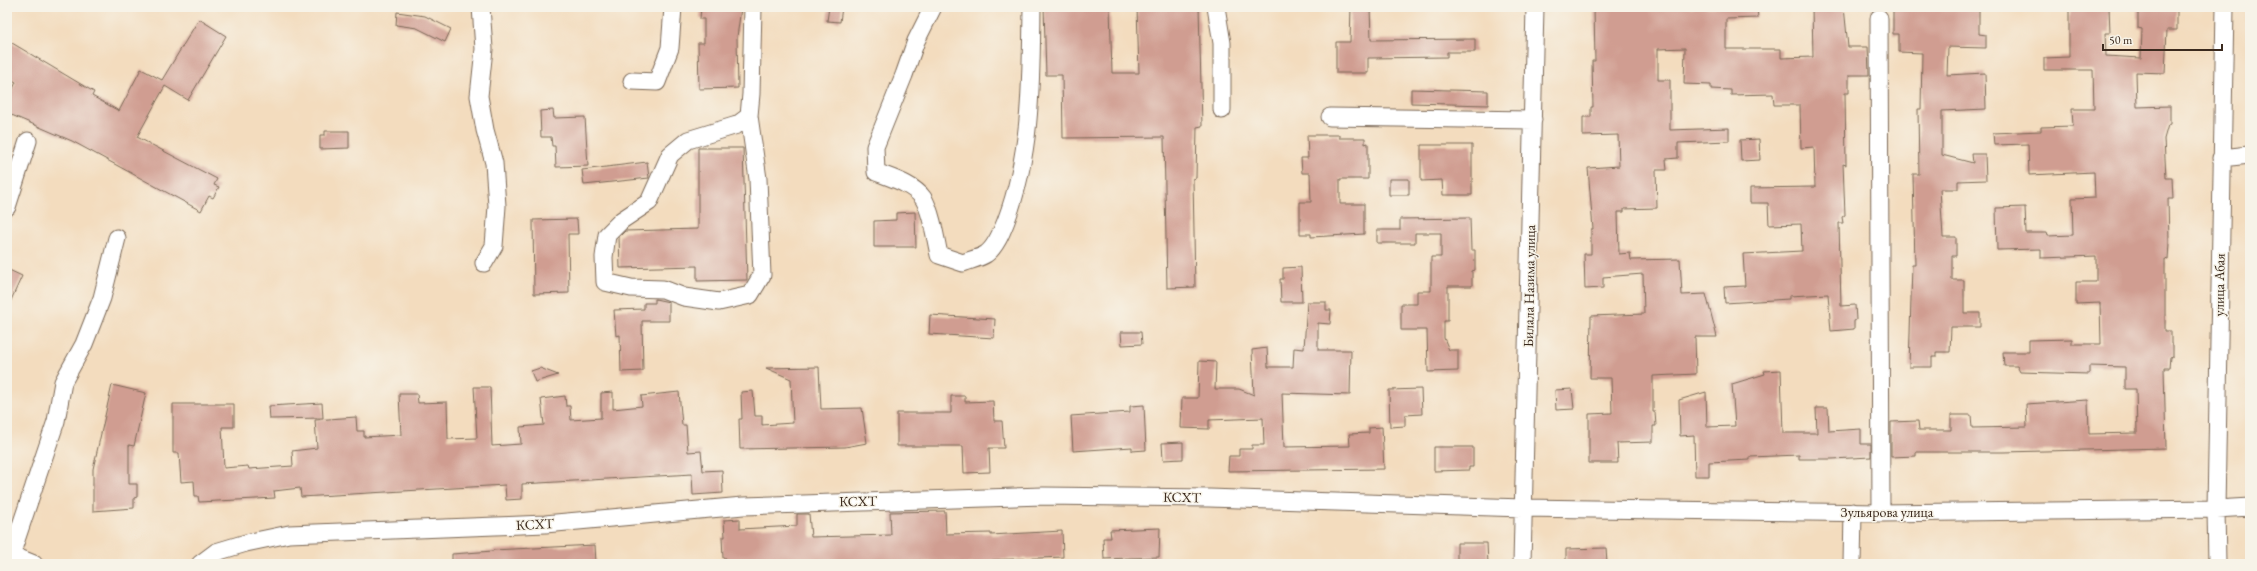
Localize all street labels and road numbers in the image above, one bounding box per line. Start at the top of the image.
street label: Билала Назима улица [1519,224,1539,347]
street label: улица Абая [2209,253,2229,317]
street label: КСХТ [1163,488,1202,506]
street label: КСХТ [839,492,878,510]
street label: Зульярова улица [1841,503,1934,521]
street label: КСХТ [516,514,555,534]

